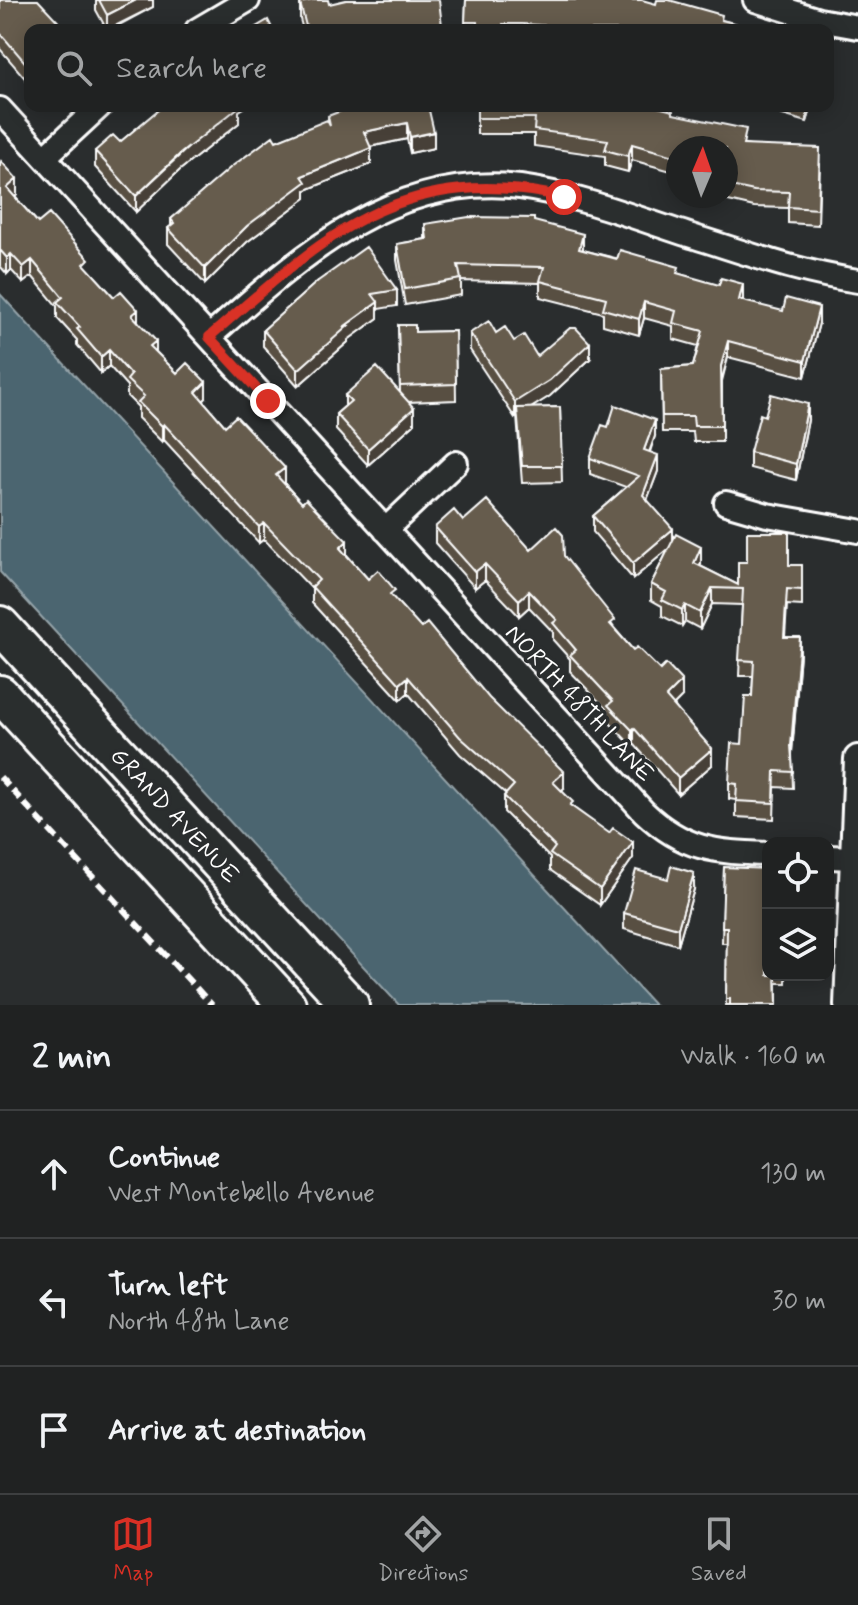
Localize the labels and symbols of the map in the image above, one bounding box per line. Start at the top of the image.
north arrow [666,136,738,208]
route start [546,179,582,215]
route end [250,383,286,419]
street label: NORTH 48TH LANE [498,619,660,789]
street label: GRAND AVENUE [103,741,245,891]

